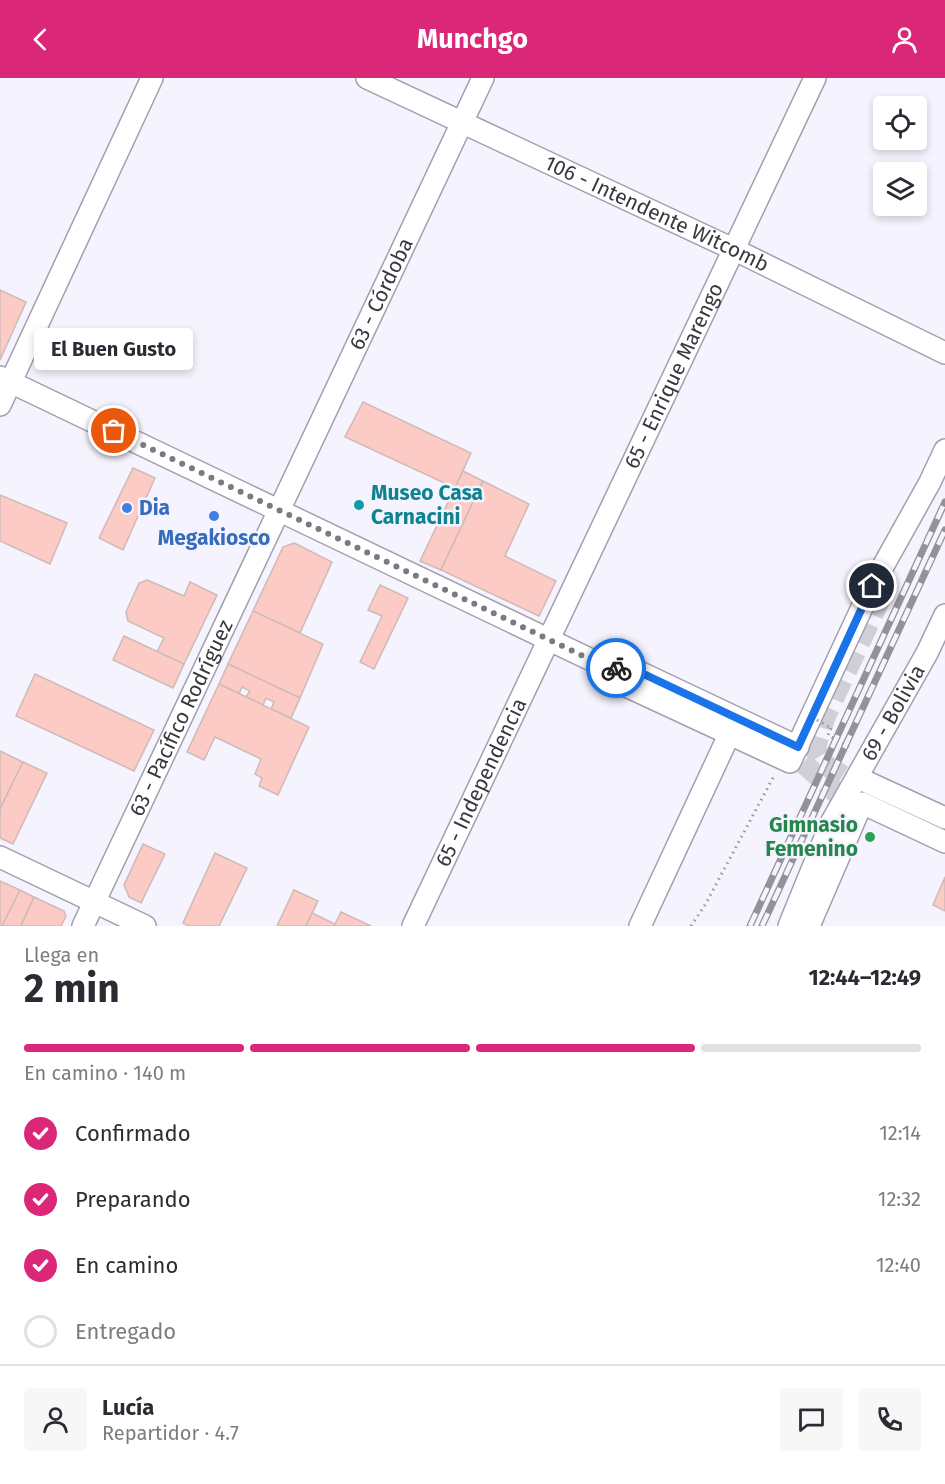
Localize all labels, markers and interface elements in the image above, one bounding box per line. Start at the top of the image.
icon: back [24,23,57,56]
text: Munchgo [417,23,528,55]
icon: person [888,23,921,56]
map controls [873,96,927,216]
button: locate [873,96,927,150]
street label: 106 - Intendente Witcomb [541,150,773,278]
button: layers [873,162,927,216]
street label: 63 - Córdoba [344,234,419,354]
street label: 65 - Enrique Marengo [619,279,729,473]
callout: El Buen Gusto [34,329,194,371]
text: El Buen Gusto [51,337,176,361]
pin [88,405,139,456]
icon: bag [97,414,130,447]
place label: Museo Casa Carnacini [371,480,483,530]
place label: Dia [139,495,170,521]
marker: Museo Casa Carnacini [352,498,366,512]
marker: Dia [120,501,134,515]
marker: Megakiosco [207,509,221,523]
place label: Megakiosco [158,525,270,551]
pin [846,560,897,611]
icon: home [855,569,888,602]
street label: 63 - Pacífico Rodríguez [124,616,238,820]
courier [586,638,646,698]
icon: bike [600,652,633,685]
street label: 69 - Bolivia [856,660,931,765]
street label: 65 - Independencia [430,694,532,871]
place label: Gimnasio Femenino [765,812,858,862]
marker: Gimnasio Femenino [863,830,877,844]
text: Llega en [24,943,99,967]
text: 12:44–12:49 [808,964,921,991]
text: 2 min [24,966,120,1012]
text: En camino · 140 m [24,1061,186,1085]
icon: check [24,1117,57,1150]
text: Confirmado [75,1120,191,1147]
text: 12:14 [879,1121,921,1145]
icon: check [24,1183,57,1216]
text: Preparando [75,1186,191,1213]
text: 12:32 [878,1187,921,1211]
icon: check [24,1249,57,1282]
text: En camino [75,1252,178,1279]
text: 12:40 [876,1253,921,1277]
text: Entregado [75,1318,176,1345]
button: person [24,1388,87,1451]
button: chat [780,1388,843,1451]
button: phone [858,1388,921,1451]
text: Lucía [102,1394,154,1421]
text: Repartidor · 4.7 [102,1421,239,1445]

